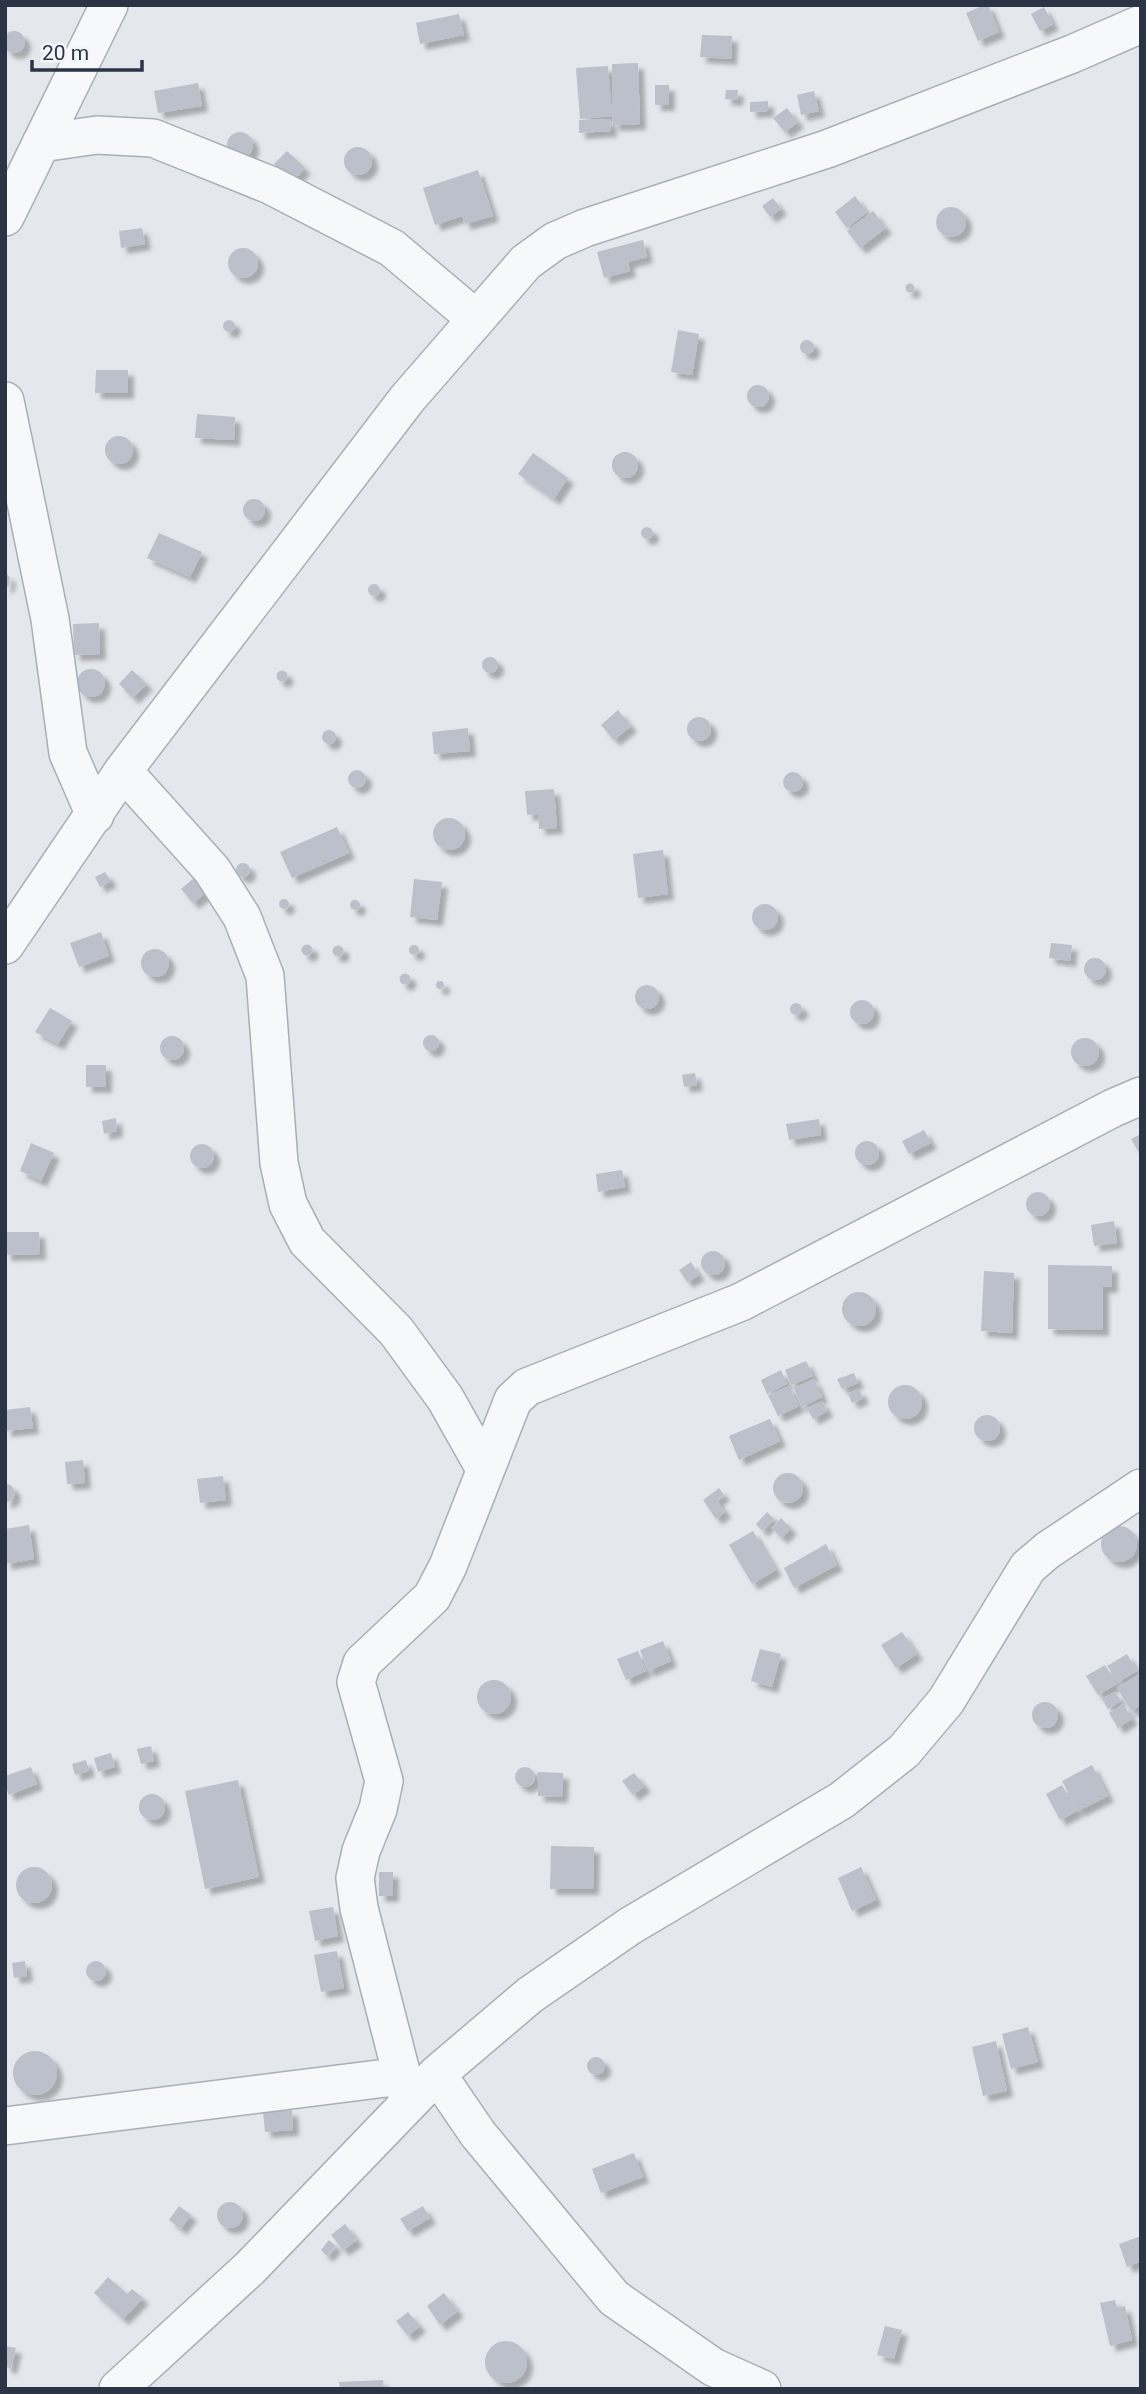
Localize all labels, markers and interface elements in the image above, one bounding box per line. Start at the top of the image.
scale bar [32,28,142,72]
text: 20 m [42,41,89,65]

